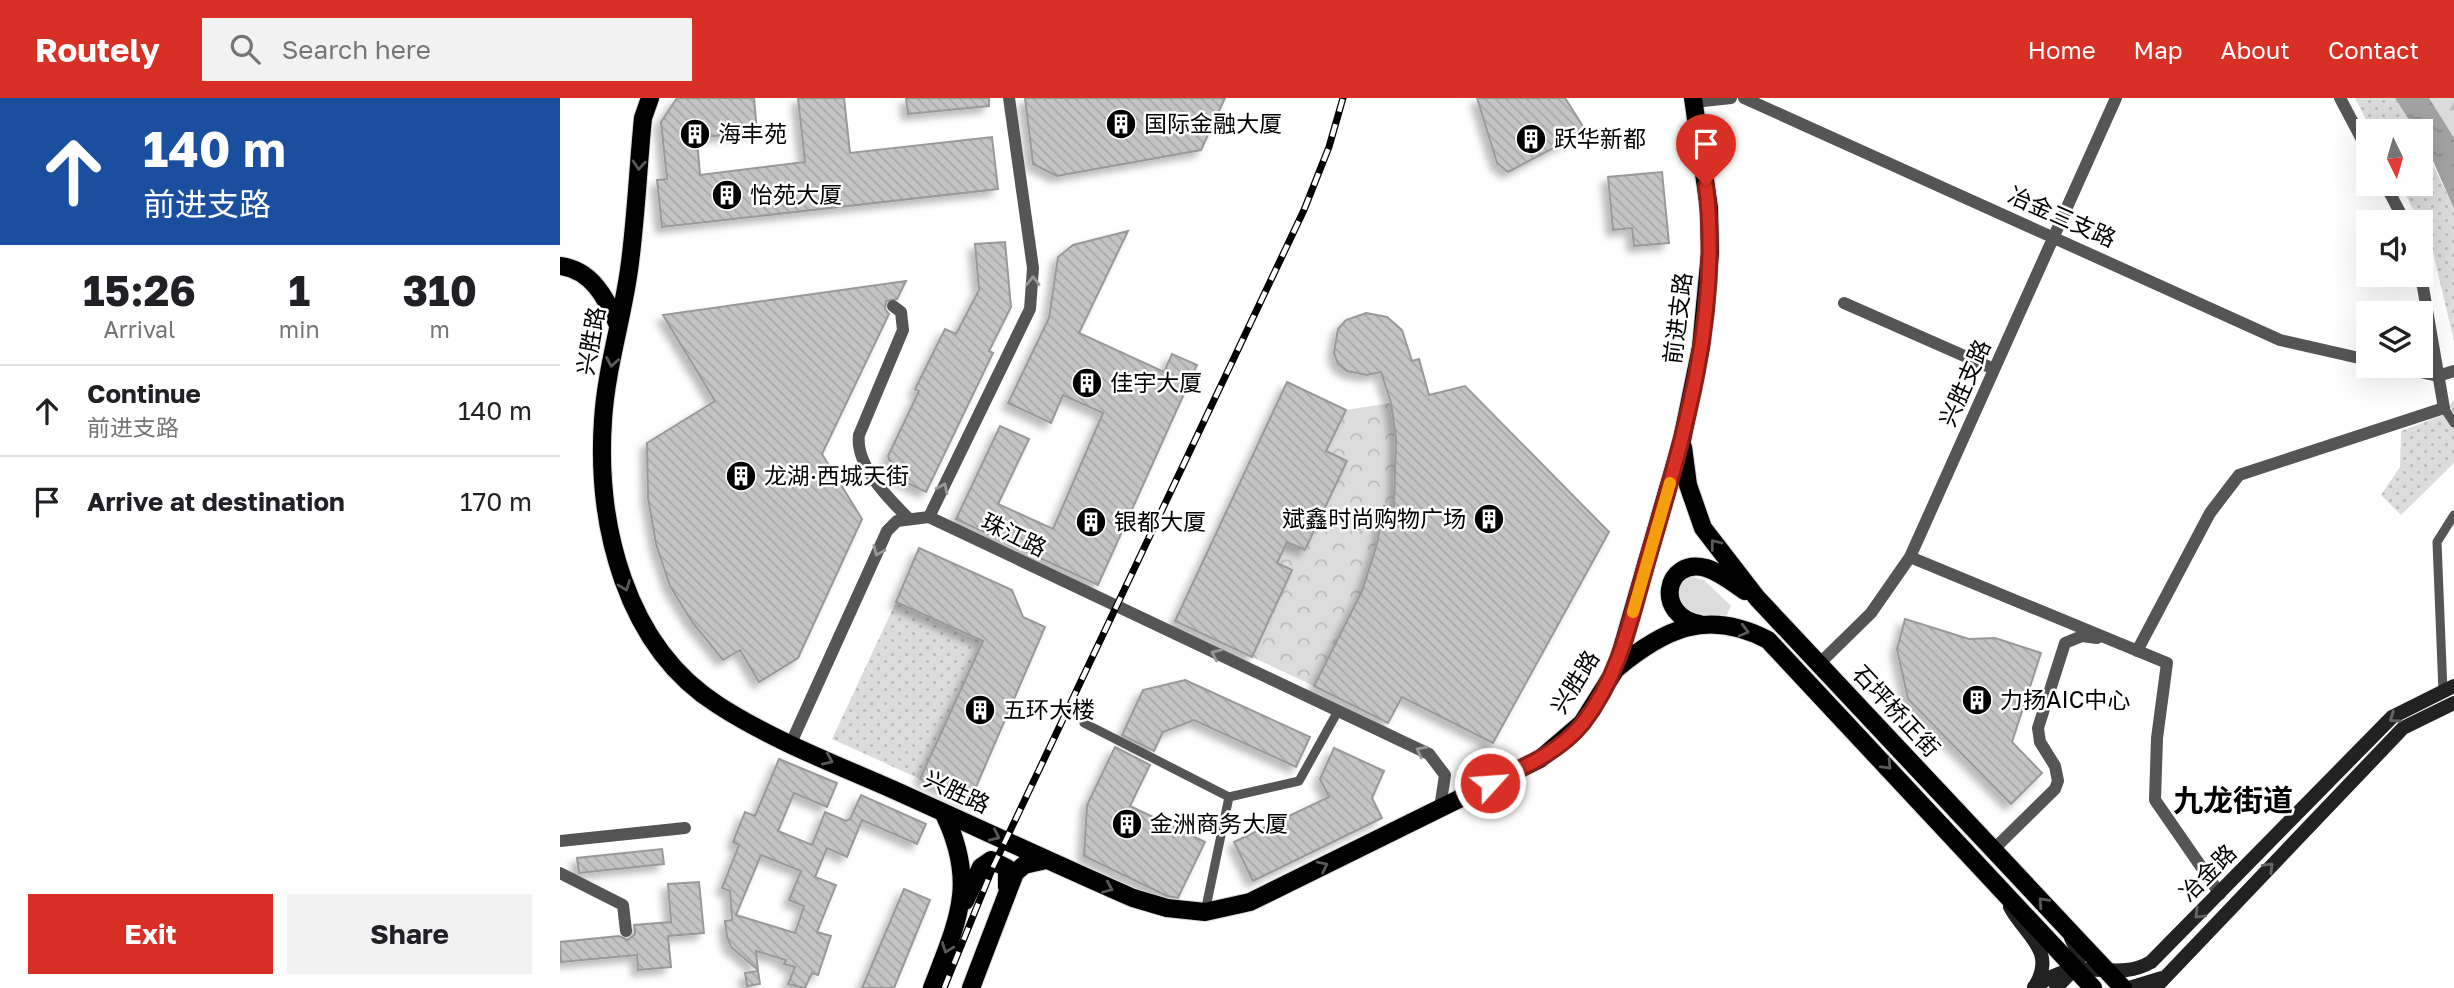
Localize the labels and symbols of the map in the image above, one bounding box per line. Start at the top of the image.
building icon: 国际金融大厦 [1104,107,1138,141]
place label: 国际金融大厦 [1144,109,1282,137]
pin [1676,114,1736,186]
building icon: 海丰苑 [678,117,712,151]
place label: 海丰苑 [718,119,787,147]
north arrow [2356,119,2432,196]
building icon: 跃华新都 [1514,122,1548,156]
place label: 跃华新都 [1554,124,1646,152]
one-way arrow [631,159,646,171]
building icon: 怡苑大厦 [710,178,744,212]
place label: 怡苑大厦 [750,180,842,208]
street label: 冶金三支路 [2004,180,2121,252]
street label: 前进支路 [1658,271,1697,365]
one-way arrow [1025,275,1040,286]
street label: 兴胜路 [570,304,610,377]
street label: 兴胜支路 [1933,335,1996,430]
one-way arrow [605,356,620,368]
building icon: 佳宇大厦 [1070,366,1104,400]
place label: 佳宇大厦 [1110,368,1202,396]
building icon: 龙湖·西城天街 [724,459,758,493]
place label: 龙湖·西城天街 [764,461,909,489]
one-way arrow [934,483,948,495]
building icon: 斌鑫时尚购物广场 [1472,502,1506,536]
place label: 斌鑫时尚购物广场 [1282,504,1466,532]
building icon: 银都大厦 [1074,505,1108,539]
street label: 珠江路 [977,506,1052,562]
place label: 银都大厦 [1114,507,1206,535]
one-way arrow [1711,539,1724,552]
one-way arrow [872,544,886,556]
one-way arrow [617,579,631,591]
one-way arrow [1738,623,1750,637]
street label: 兴胜路 [1544,645,1604,718]
one-way arrow [1211,648,1223,662]
street label: 石坪桥正街 [1847,659,1946,762]
building icon: 力扬AIC中心 [1960,683,1994,717]
place label: 力扬AIC中心 [2000,685,2130,713]
building icon: 五环大楼 [963,693,997,727]
place label: 五环大楼 [1003,695,1095,723]
one-way arrow [2389,710,2402,722]
one-way arrow [1416,746,1429,759]
position arrow [1453,746,1527,820]
one-way arrow [821,752,833,766]
one-way arrow [1878,757,1891,770]
street label: 兴胜路 [920,764,995,818]
district label: 九龙街道 [2173,782,2293,818]
building icon: 金洲商务大厦 [1110,807,1144,841]
place label: 金洲商务大厦 [1150,809,1288,837]
one-way arrow [987,828,1000,842]
street label: 冶金路 [2173,838,2242,907]
one-way arrow [1316,861,1328,875]
one-way arrow [2260,862,2273,875]
one-way arrow [1102,879,1114,893]
one-way arrow [2038,897,2051,910]
one-way arrow [2195,906,2208,919]
one-way arrow [942,941,956,953]

